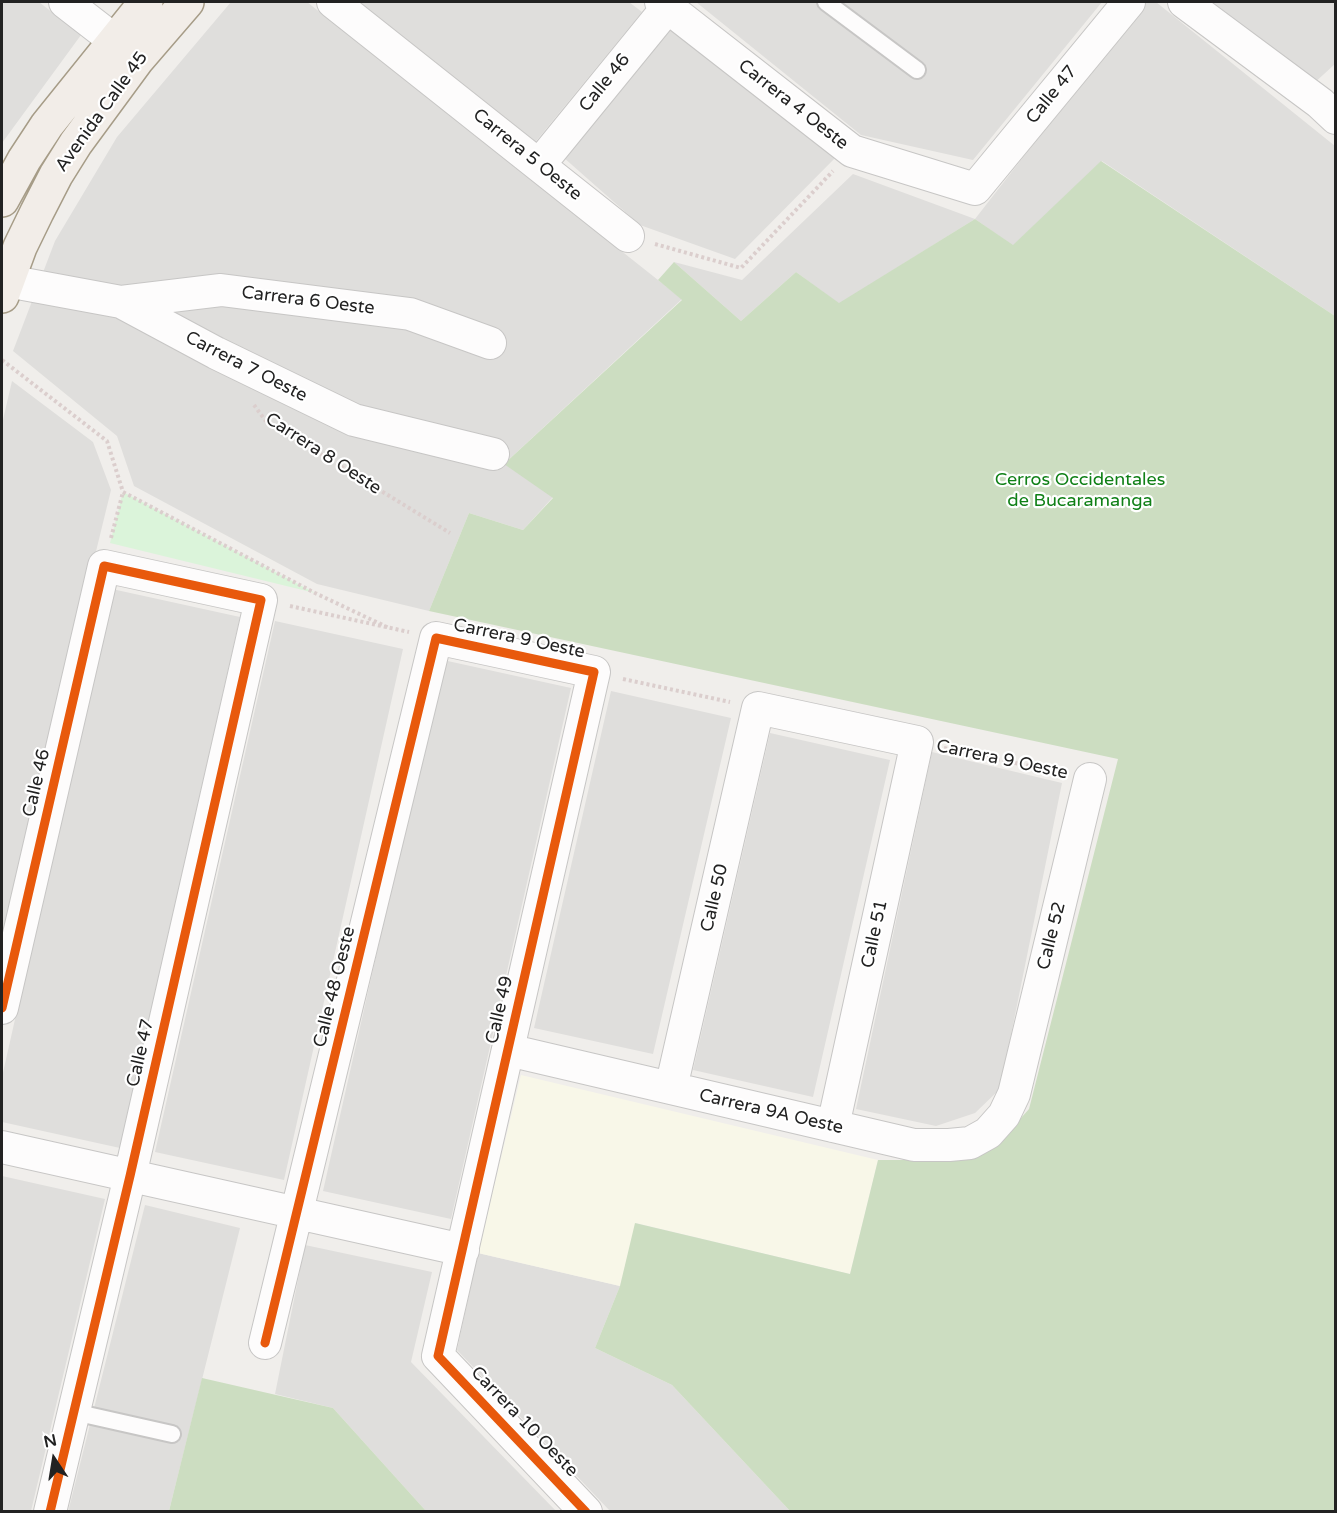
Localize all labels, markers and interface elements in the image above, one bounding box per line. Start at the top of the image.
street label: Avenida Calle 45 [51,48,153,176]
street label: Calle 46 [575,49,635,117]
street label: Carrera 4 Oeste [734,55,852,155]
street label: Calle 47 [1022,61,1082,129]
street label: Carrera 5 Oeste [468,104,586,206]
street label: Carrera 6 Oeste [240,282,376,320]
street label: Carrera 7 Oeste [181,327,311,407]
street label: Carrera 8 Oeste [261,408,385,500]
park label: Cerros Occidentales de Bucaramanga [995,469,1165,512]
street label: Carrera 9 Oeste [451,615,587,663]
street label: Carrera 9 Oeste [934,736,1070,784]
street label: Calle 46 [19,747,55,819]
street label: Calle 50 [697,862,733,934]
street label: Calle 51 [857,898,893,970]
street label: Calle 52 [1033,900,1071,972]
street label: Calle 48 Oeste [310,924,360,1050]
street label: Calle 49 [482,974,518,1046]
street label: Calle 47 [123,1017,159,1089]
street label: Carrera 9A Oeste [697,1085,845,1139]
street label: Carrera 10 Oeste [466,1362,582,1482]
north arrow [24,1429,84,1489]
text: N [42,1430,59,1453]

